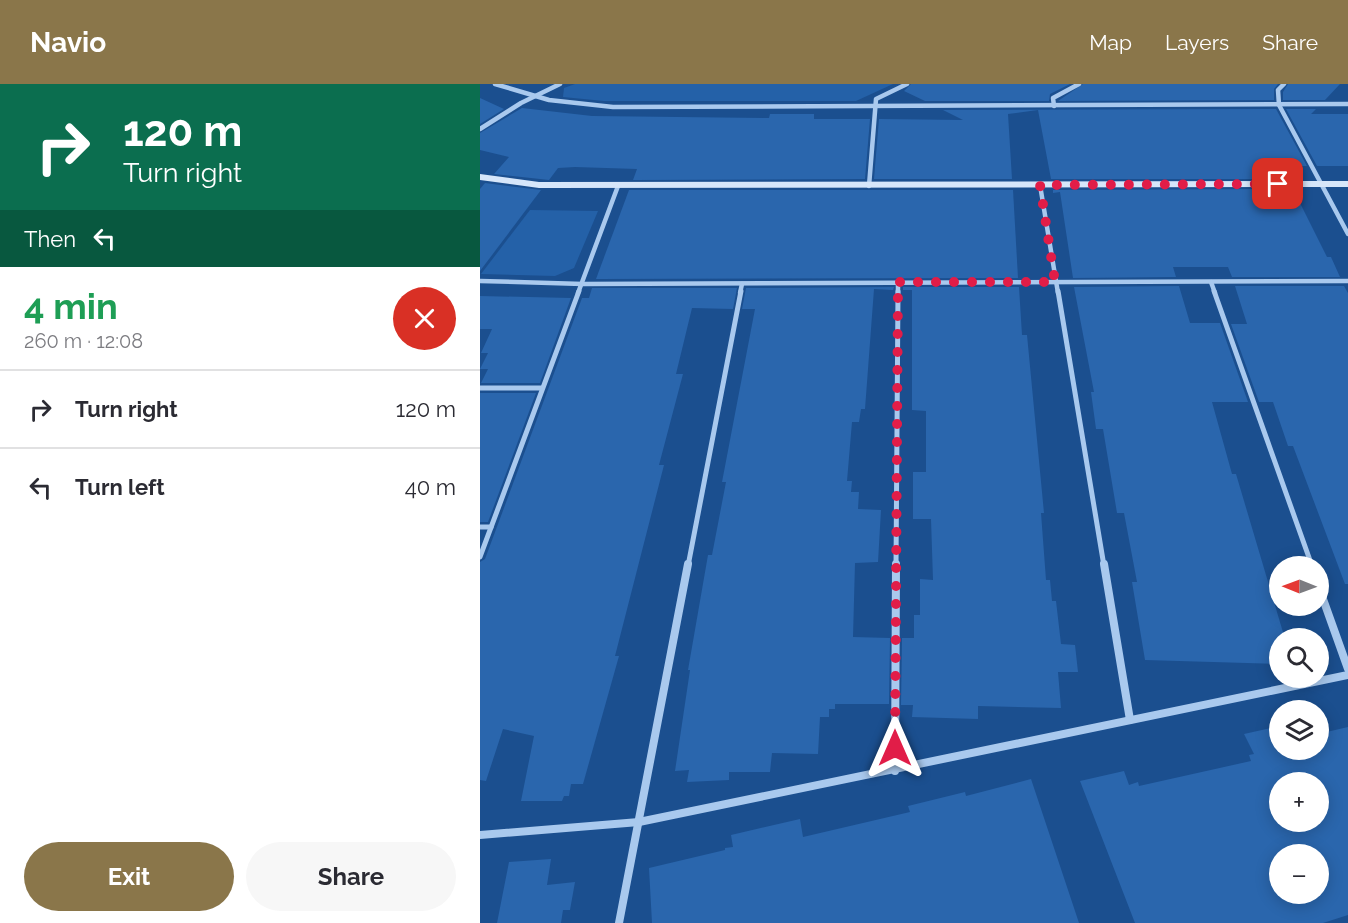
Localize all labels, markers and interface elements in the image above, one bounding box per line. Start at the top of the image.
text: Navio [30,26,106,59]
text: Map [1089,30,1132,55]
text: Layers [1165,30,1229,55]
text: Share [1262,30,1318,55]
text: 120 m [123,107,242,156]
icon: right [24,108,102,186]
text: Turn right [123,157,242,188]
pin [1252,158,1303,209]
icon: arrive [1261,167,1294,200]
icon: left [88,222,121,255]
text: Then [24,226,76,252]
text: 4 min [24,285,118,327]
button: close [393,287,456,350]
text: 260 m · 12:08 [24,329,143,353]
icon: right [24,393,57,426]
text: Turn right [75,396,178,422]
text: 120 m [396,396,456,422]
icon: left [24,471,57,504]
text: Turn left [75,474,165,500]
text: 40 m [405,474,456,500]
north arrow [1269,556,1329,616]
map controls [1269,556,1329,904]
button: search [1269,628,1329,688]
button: layers [1269,700,1329,760]
position arrow [863,716,927,780]
button: + [1269,772,1329,832]
button: Exit [24,842,234,911]
button: Share [246,842,456,911]
button: − [1269,844,1329,904]

